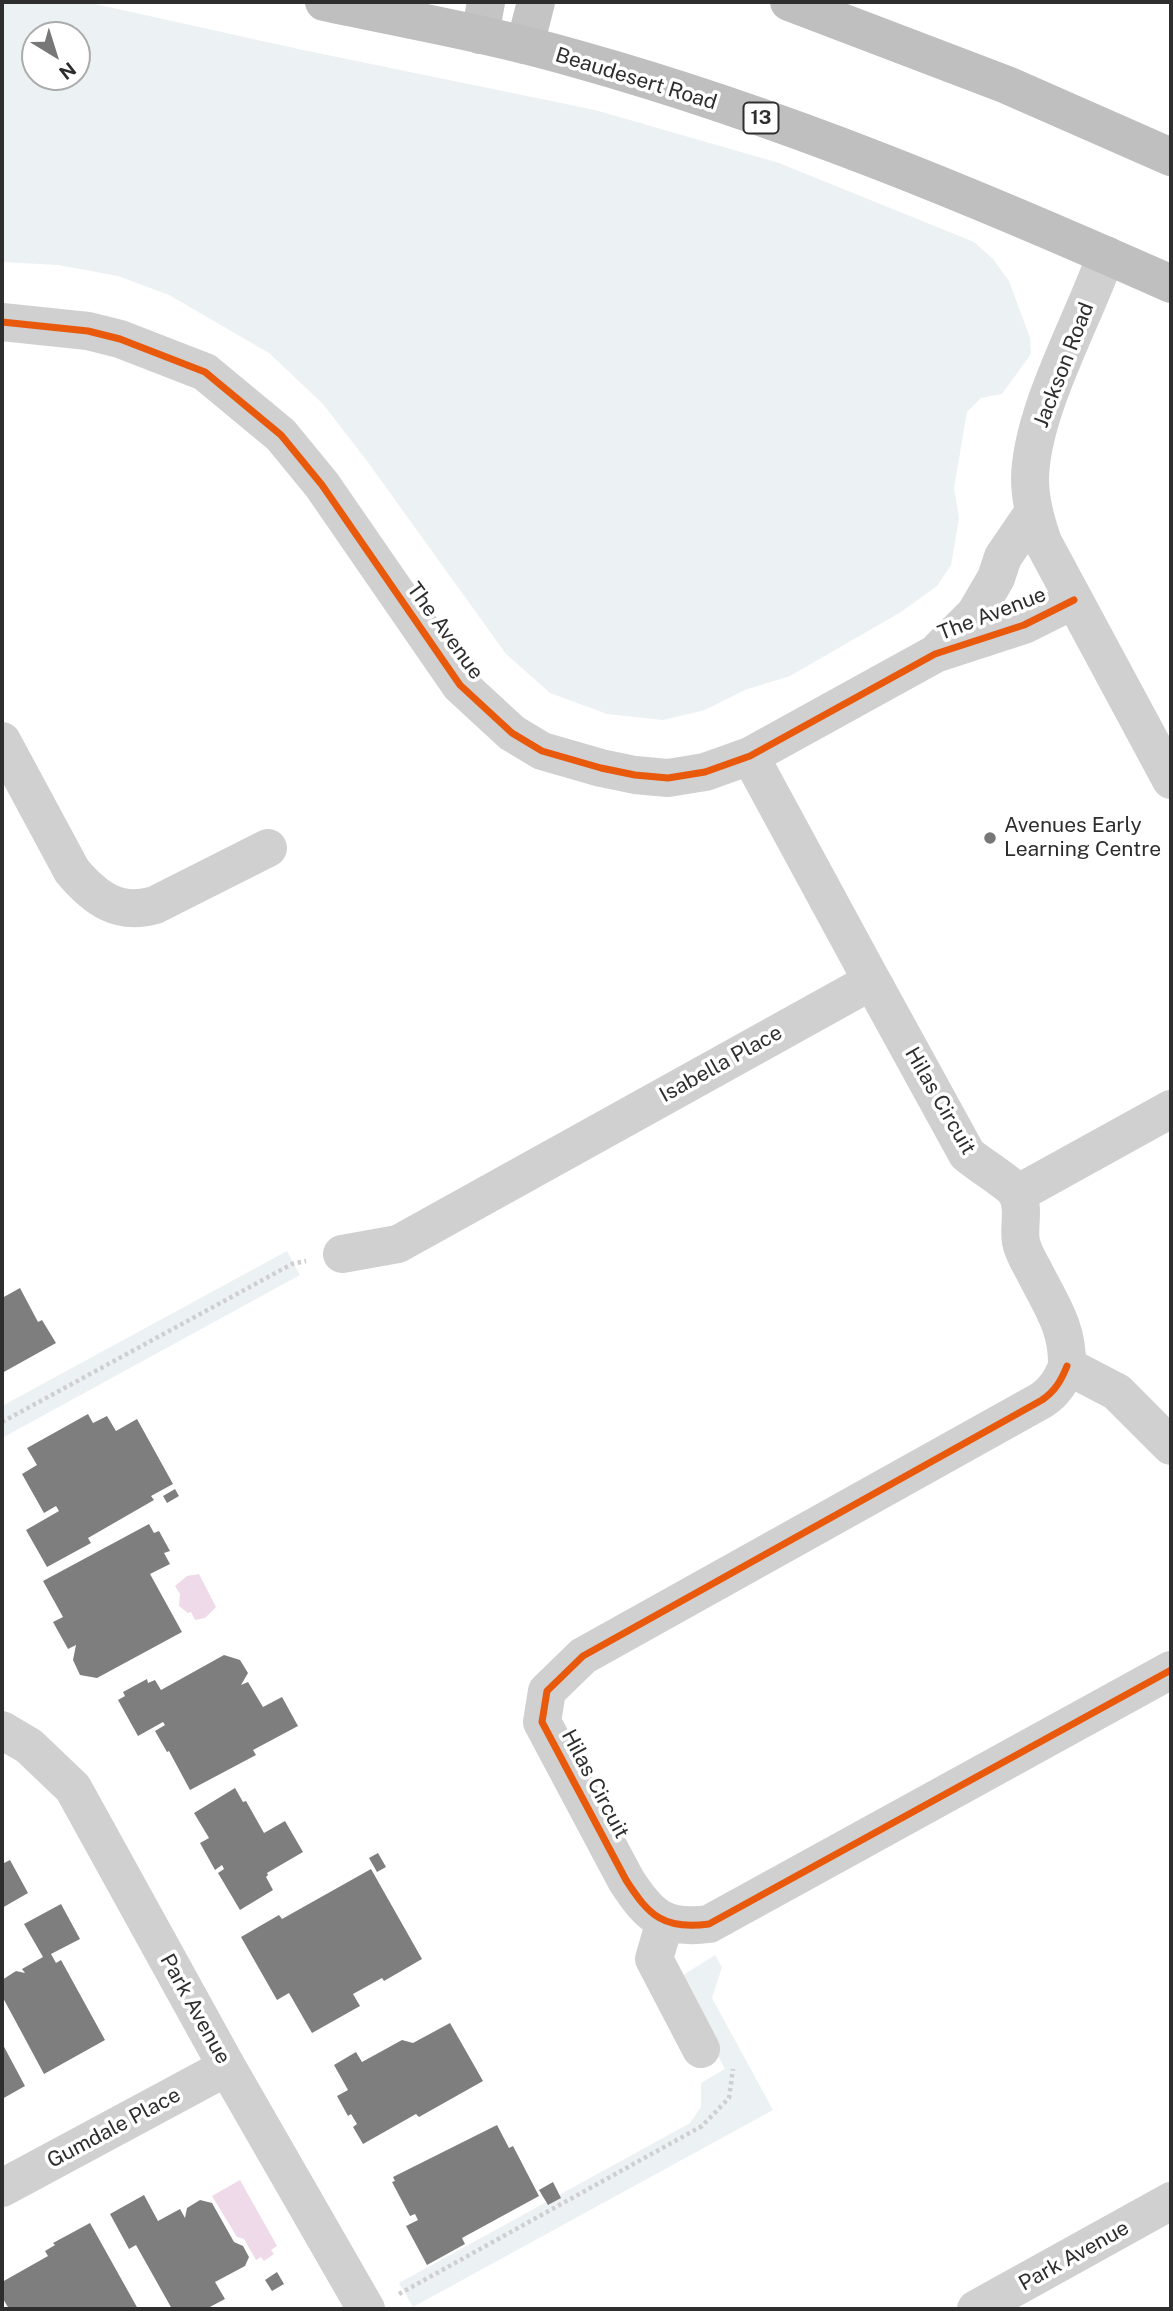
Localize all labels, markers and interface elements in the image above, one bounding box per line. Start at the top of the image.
north arrow [21,21,91,91]
street label: Beaudesert Road [552,42,720,116]
text: N [55,58,80,84]
road number: 13 [744,102,778,134]
street label: Jackson Road [1029,299,1099,431]
street label: The Avenue [401,578,489,684]
street label: The Avenue [934,582,1050,646]
place label: Avenues Early Learning Centre [1004,813,1161,863]
marker: Avenues Early Learning Centre [982,830,998,846]
street label: Isabella Place [655,1020,787,1108]
street label: Hilas Circuit [899,1043,981,1159]
street label: Hilas Circuit [556,1725,634,1843]
street label: Park Avenue [154,1950,236,2068]
street label: Gumdale Place [43,2082,185,2174]
street label: Park Avenue [1015,2215,1133,2297]

